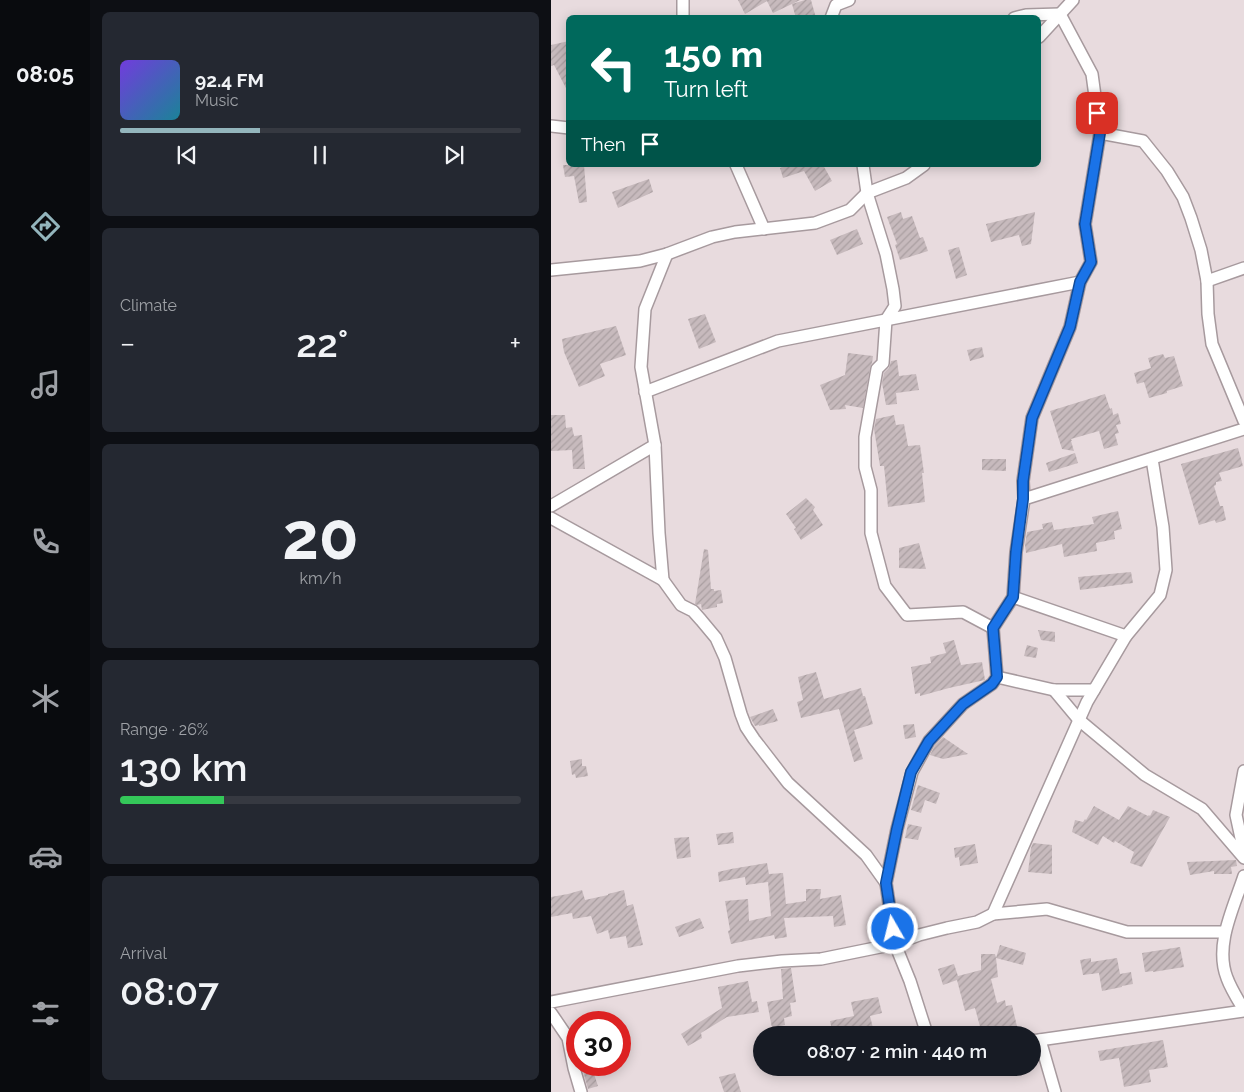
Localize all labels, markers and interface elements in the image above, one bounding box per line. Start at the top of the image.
text: 150 m [664,34,763,75]
icon: left [581,35,646,100]
text: 08:05 [16,61,74,87]
text: 92.4 FM [195,69,264,91]
text: Turn left [664,76,748,102]
text: Music [195,91,239,110]
pin [1076,92,1118,134]
icon: arrive [1083,99,1111,127]
icon: arrive [636,130,664,158]
text: Then [581,133,626,155]
icon: previous [173,141,201,169]
icon: pause [306,141,334,169]
icon: next [440,141,468,169]
icon: directions [28,209,63,244]
text: Climate [120,296,177,315]
text: 22° [296,321,348,366]
text: − [120,327,135,360]
text: + [509,327,521,360]
icon: music [28,367,63,402]
text: 20 [282,498,359,574]
icon: phone [28,524,63,559]
text: km/h [299,569,342,588]
icon: climate [28,681,63,716]
text: Range · 26% [120,720,208,739]
text: 130 km [120,745,248,790]
icon: car [28,839,63,874]
position arrow [866,902,918,954]
text: Arrival [120,944,167,963]
text: 08:07 [120,969,219,1014]
icon: filters [28,996,63,1031]
speed limit sign: 30 [566,1011,631,1076]
text: 08:07 · 2 min · 440 m [807,1040,987,1062]

